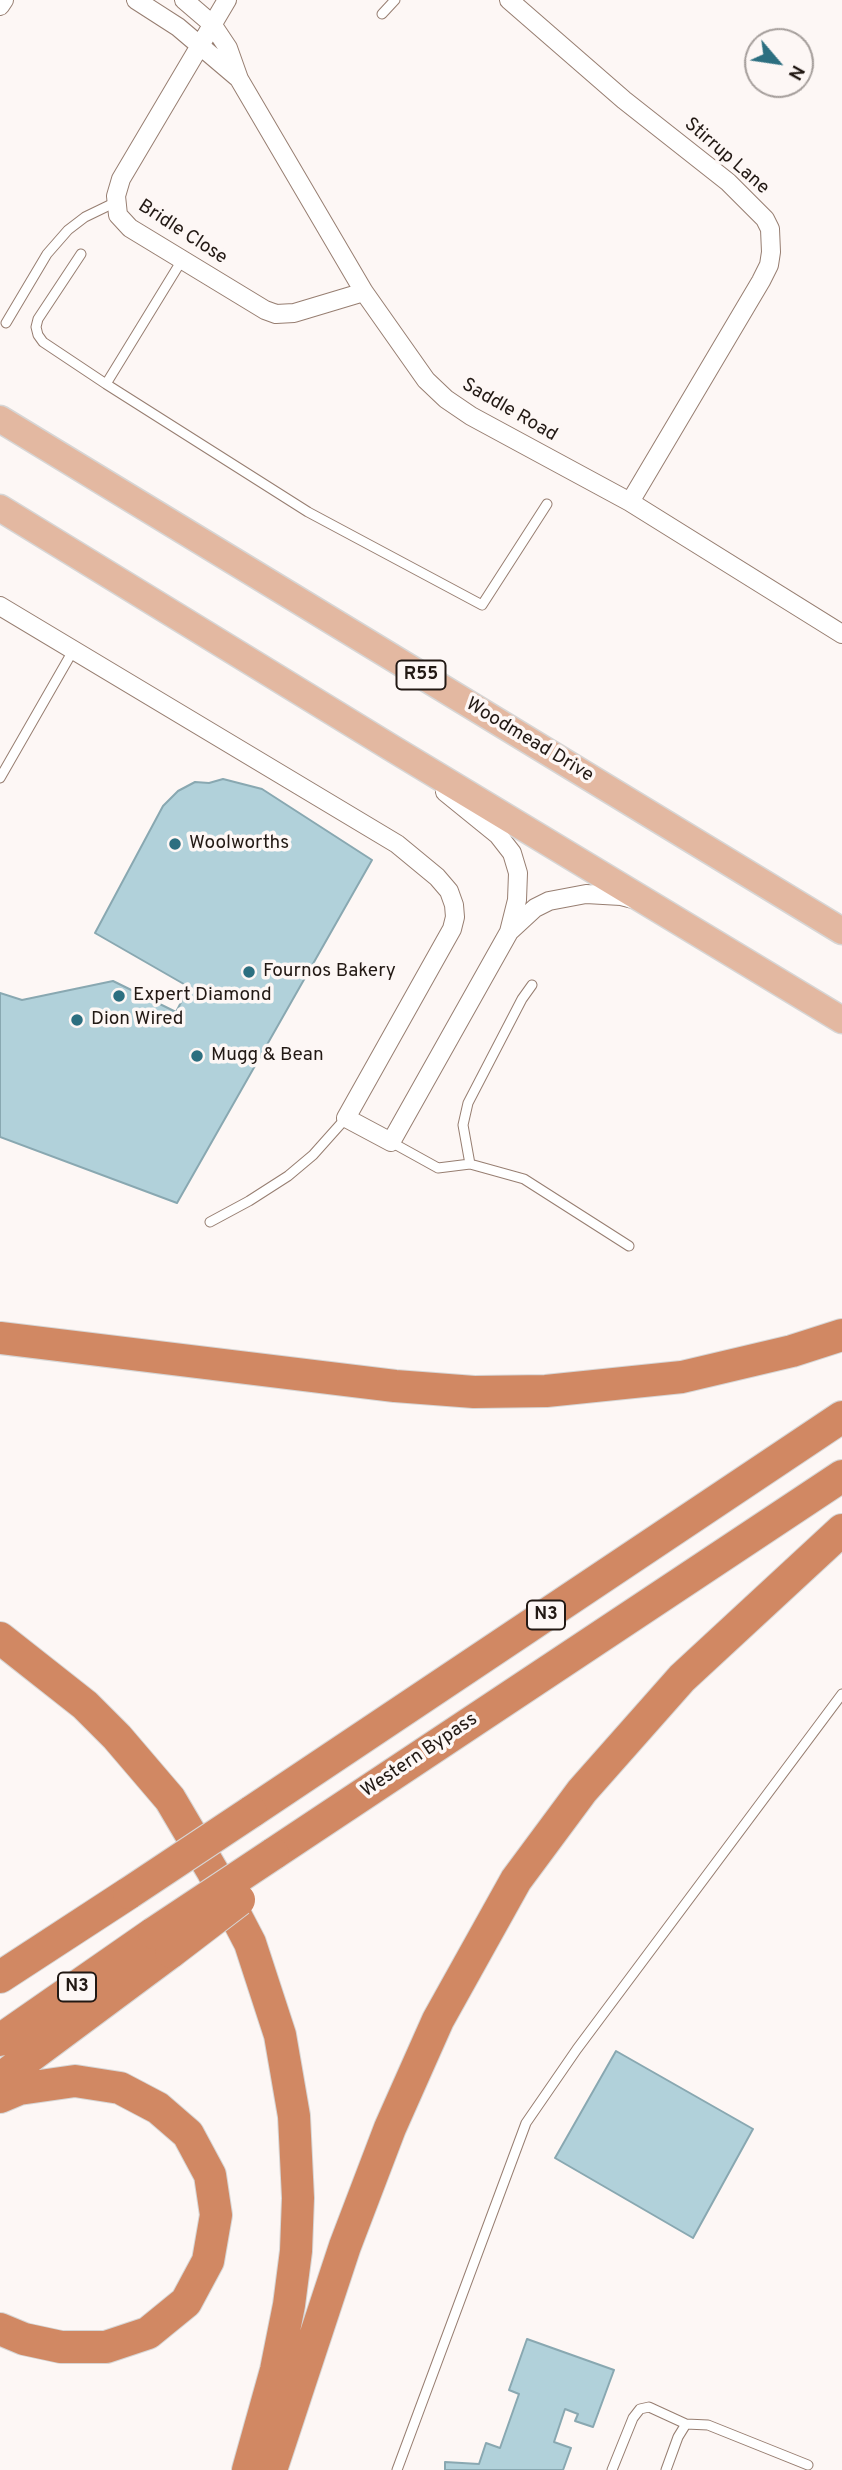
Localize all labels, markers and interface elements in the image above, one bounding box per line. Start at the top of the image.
north arrow [744,28,814,98]
text: N [782,60,809,84]
street label: Stirrup Lane [679,114,773,200]
street label: Bridle Close [133,196,231,270]
street label: Saddle Road [457,374,561,448]
road number: R55 [396,660,446,690]
street label: Woodmead Drive [461,694,597,788]
place label: Woolworths [189,833,289,855]
marker: Woolworths [167,836,183,852]
place label: Fournos Bakery [263,961,396,983]
marker: Fournos Bakery [241,964,257,980]
place label: Expert Diamond [133,985,272,1007]
marker: Expert Diamond [111,988,127,1004]
place label: Dion Wired [91,1009,183,1031]
marker: Dion Wired [69,1012,85,1028]
place label: Mugg & Bean [211,1045,324,1067]
marker: Mugg & Bean [189,1048,205,1064]
road number: N3 [527,1600,565,1630]
street label: Western Bypass [358,1709,482,1803]
road number: N3 [58,1972,96,2001]

